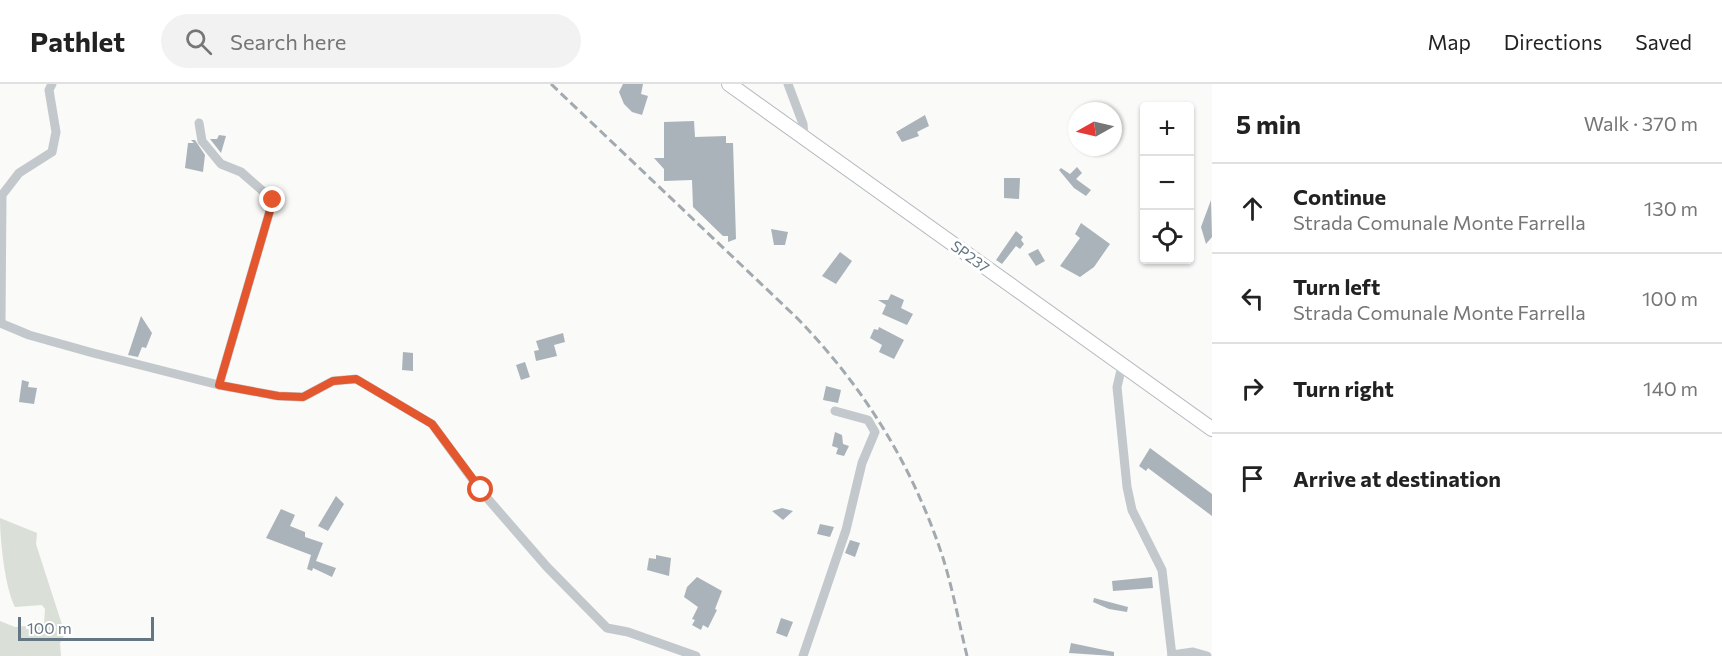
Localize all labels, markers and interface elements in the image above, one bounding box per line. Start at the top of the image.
search box [161,14,581,68]
text: Pathlet [30,24,125,58]
icon: search [182,25,215,58]
text: Search here [230,28,346,55]
text: Map [1428,29,1471,54]
text: Directions [1504,29,1602,54]
text: Saved [1635,29,1692,54]
north arrow [1068,102,1122,156]
map controls [1140,102,1194,264]
button: + [1140,102,1194,156]
text: 5 min [1236,108,1301,139]
text: Walk · 370 m [1584,111,1698,135]
button: − [1140,156,1194,210]
text: Continue [1293,183,1386,210]
route end [259,186,285,212]
icon: ahead [1236,192,1269,225]
text: 130 m [1644,196,1698,220]
button: locate [1140,210,1194,264]
text: Strada Comunale Monte Farrella [1293,210,1586,234]
street label: SP237 [948,236,993,276]
text: Turn left [1293,273,1380,300]
icon: left [1236,282,1269,315]
text: 100 m [1642,286,1698,310]
text: Strada Comunale Monte Farrella [1293,300,1586,324]
icon: right [1236,372,1269,405]
text: Turn right [1293,375,1394,402]
text: 140 m [1643,376,1698,400]
icon: arrive [1236,462,1269,495]
text: Arrive at destination [1293,465,1501,492]
route start [467,476,493,502]
scale bar [18,614,154,642]
text: 100 m [27,618,72,637]

